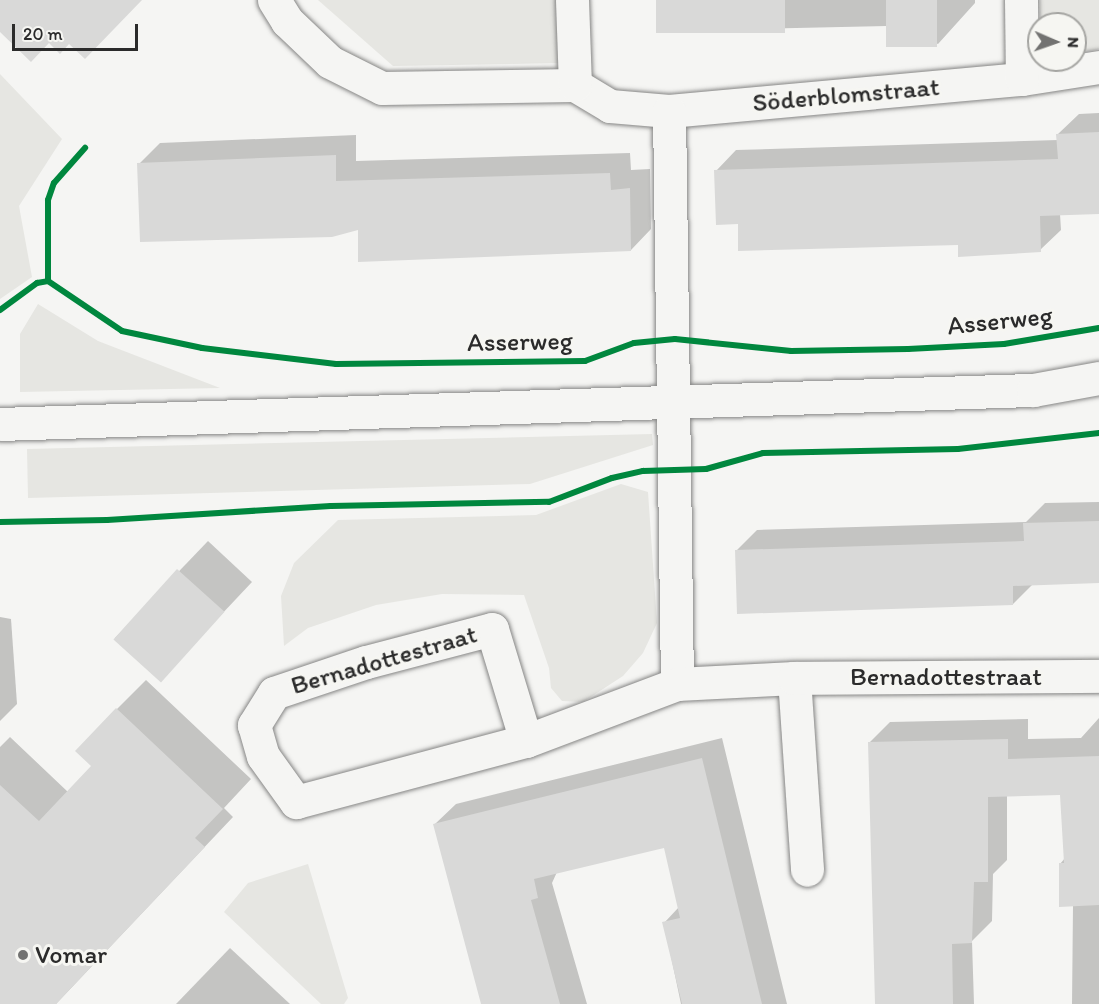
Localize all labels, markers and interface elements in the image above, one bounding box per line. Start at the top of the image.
scale bar [15,12,141,50]
north arrow [1027,12,1087,72]
text: 20 m [23,23,63,45]
text: N [1064,37,1083,48]
street label: Söderblomstraat [751,71,941,119]
street label: Asserweg [946,300,1054,342]
street label: Asserweg [467,325,573,359]
street label: Bernadottestraat [287,619,481,701]
street label: Bernadottestraat [850,661,1042,693]
place label: Vomar [35,939,107,971]
marker: Vomar [16,948,30,962]

